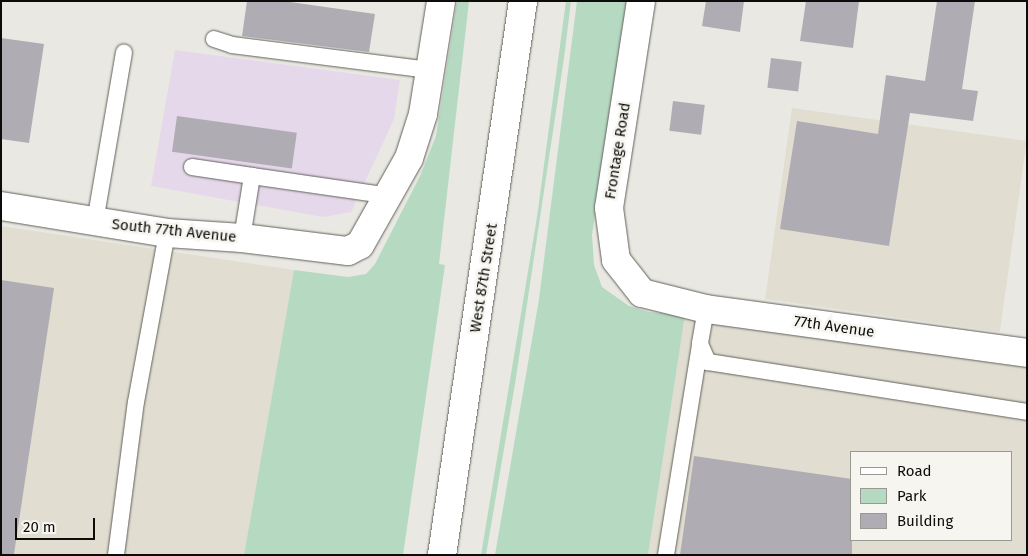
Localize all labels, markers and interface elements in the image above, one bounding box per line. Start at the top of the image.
street label: Frontage Road [601,102,635,200]
street label: South 77th Avenue [111,216,237,246]
street label: West 87th Street [466,222,502,334]
street label: 77th Avenue [793,312,875,342]
legend [850,451,1013,541]
text: Road [897,462,932,480]
text: Park [897,487,927,505]
scale bar [18,508,98,540]
text: Building [897,512,953,530]
text: 20 m [23,518,56,536]

